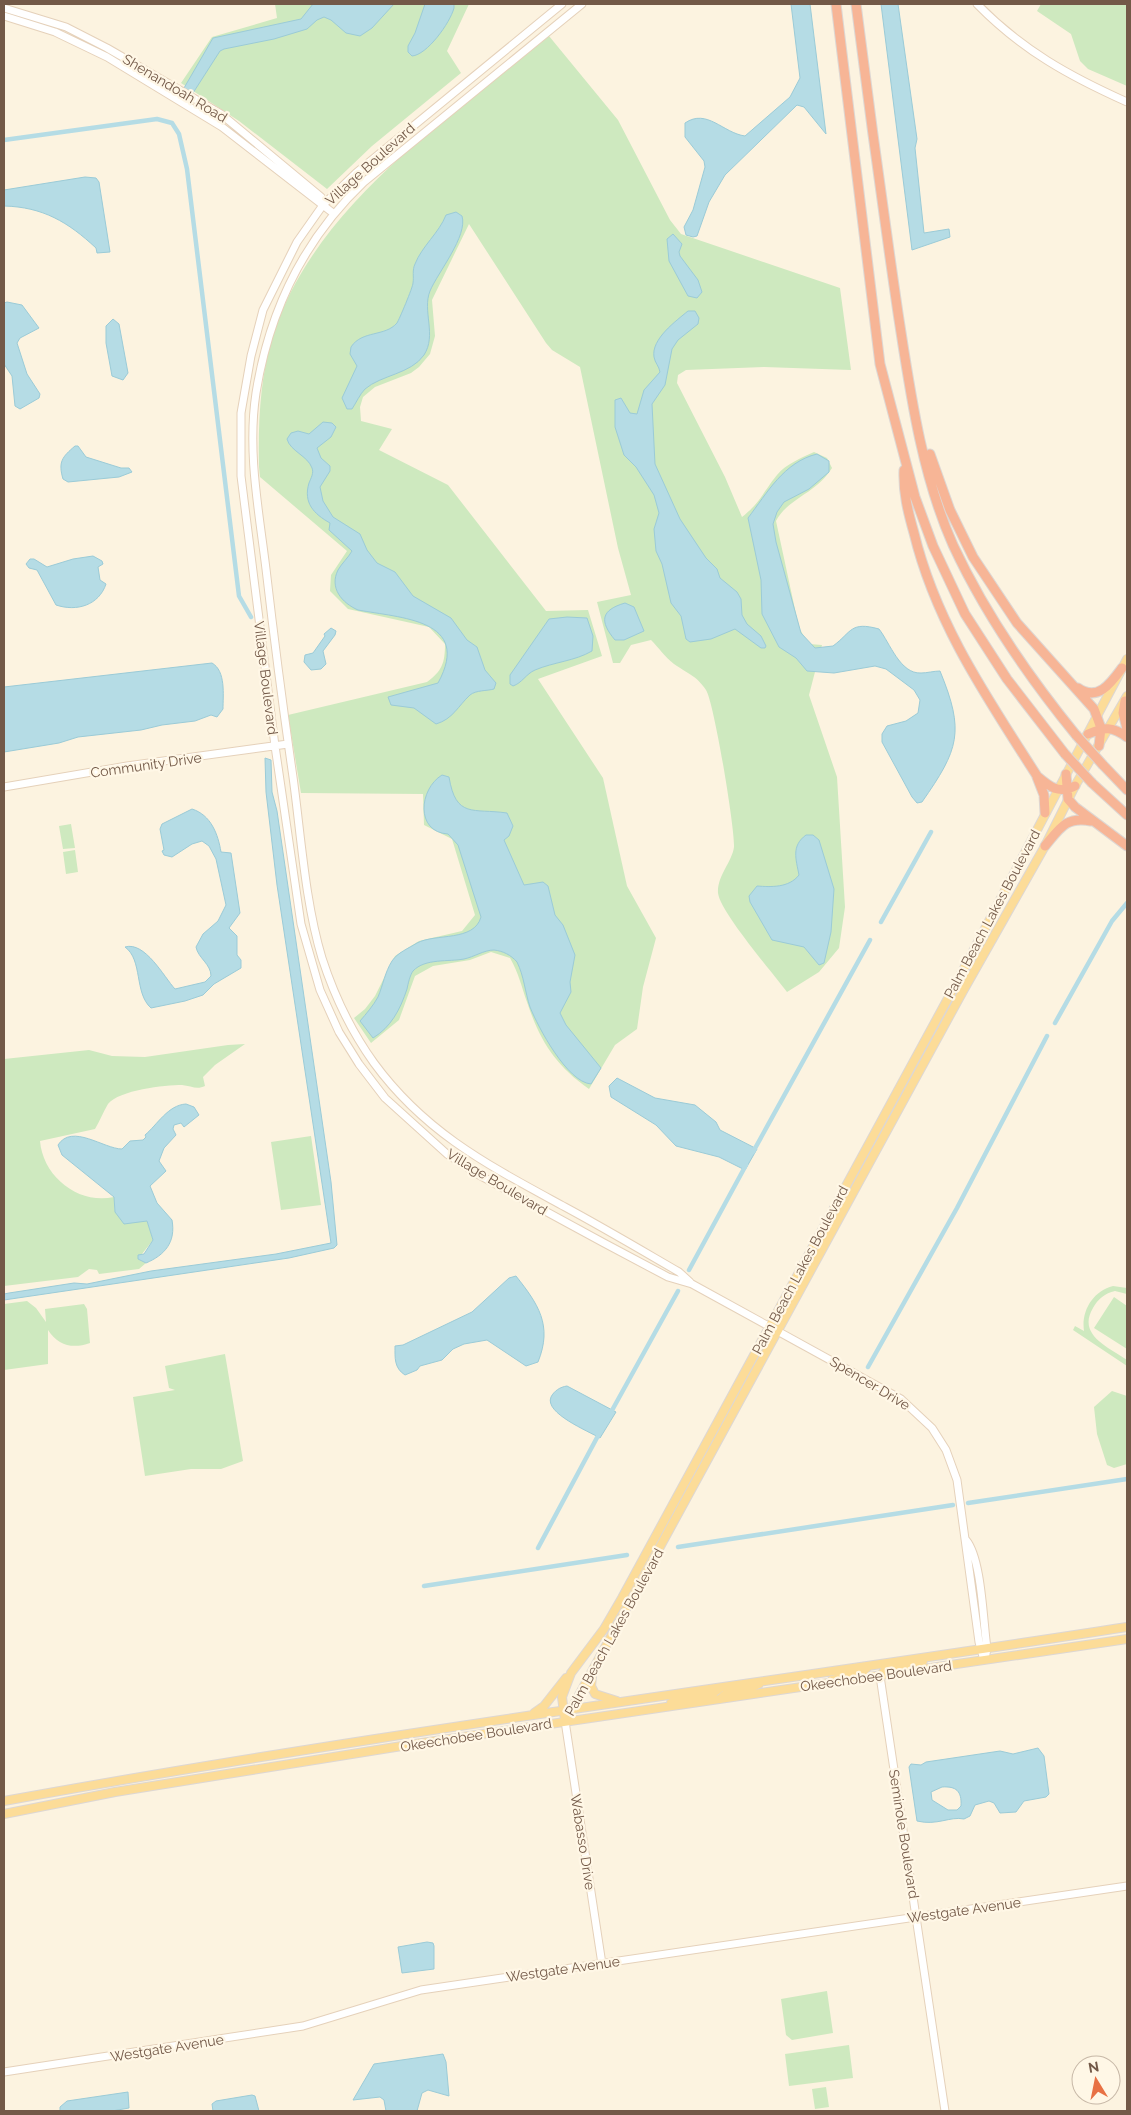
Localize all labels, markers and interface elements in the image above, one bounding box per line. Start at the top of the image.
street label: Shenandoah Road [120,51,230,125]
street label: Village Boulevard [322,120,418,208]
street label: Village Boulevard [251,620,281,736]
street label: Community Drive [89,749,203,781]
street label: Palm Beach Lakes Boulevard [941,827,1043,1001]
street label: Village Boulevard [444,1146,550,1218]
street label: Palm Beach Lakes Boulevard [749,1183,851,1357]
street label: Spencer Drive [827,1353,913,1413]
street label: Palm Beach Lakes Boulevard [561,1546,667,1718]
street label: Okeechobee Boulevard [799,1657,953,1695]
street label: Okeechobee Boulevard [399,1715,553,1755]
street label: Seminole Boulevard [886,1768,922,1900]
street label: Wabasso Drive [568,1793,598,1891]
street label: Westgate Avenue [906,1894,1022,1926]
street label: Westgate Avenue [505,1953,621,1985]
street label: Westgate Avenue [109,2031,225,2065]
north arrow [1071,2055,1121,2105]
text: N [1087,2058,1100,2076]

